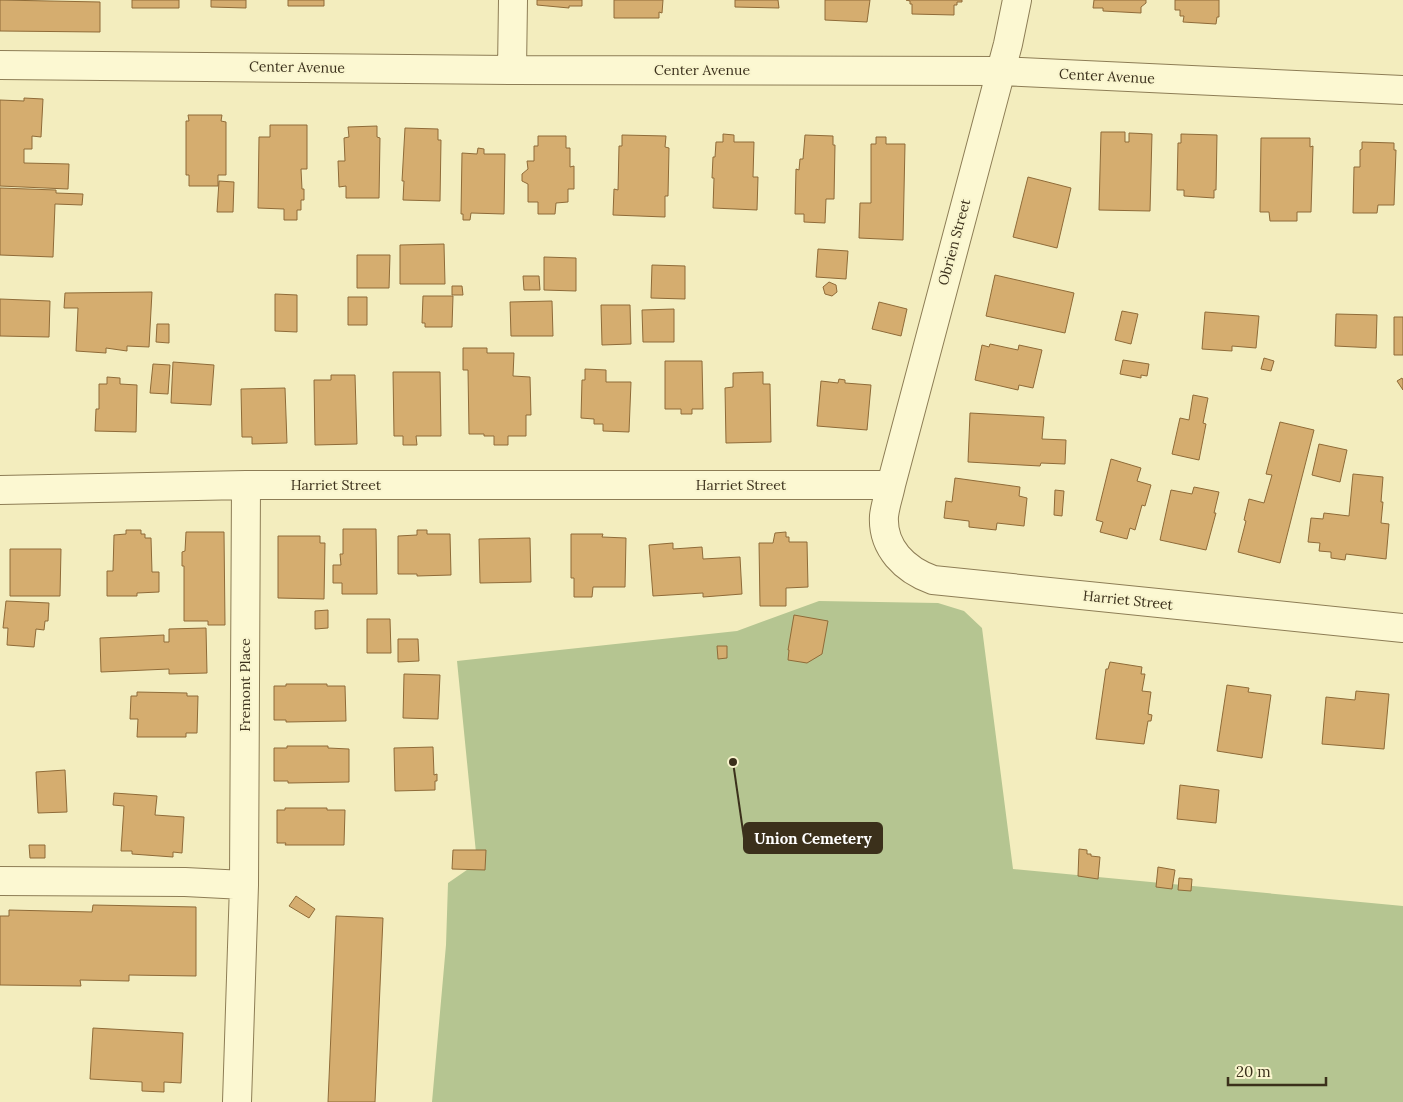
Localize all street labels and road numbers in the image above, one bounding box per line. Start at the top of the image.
street label: Center Avenue [249,57,346,77]
street label: Center Avenue [654,61,750,79]
street label: Center Avenue [1059,64,1156,88]
street label: Obrien Street [934,196,974,287]
street label: Harriet Street [291,476,382,494]
street label: Harriet Street [696,476,787,494]
street label: Harriet Street [1082,586,1174,614]
street label: Fremont Place [236,638,254,732]

